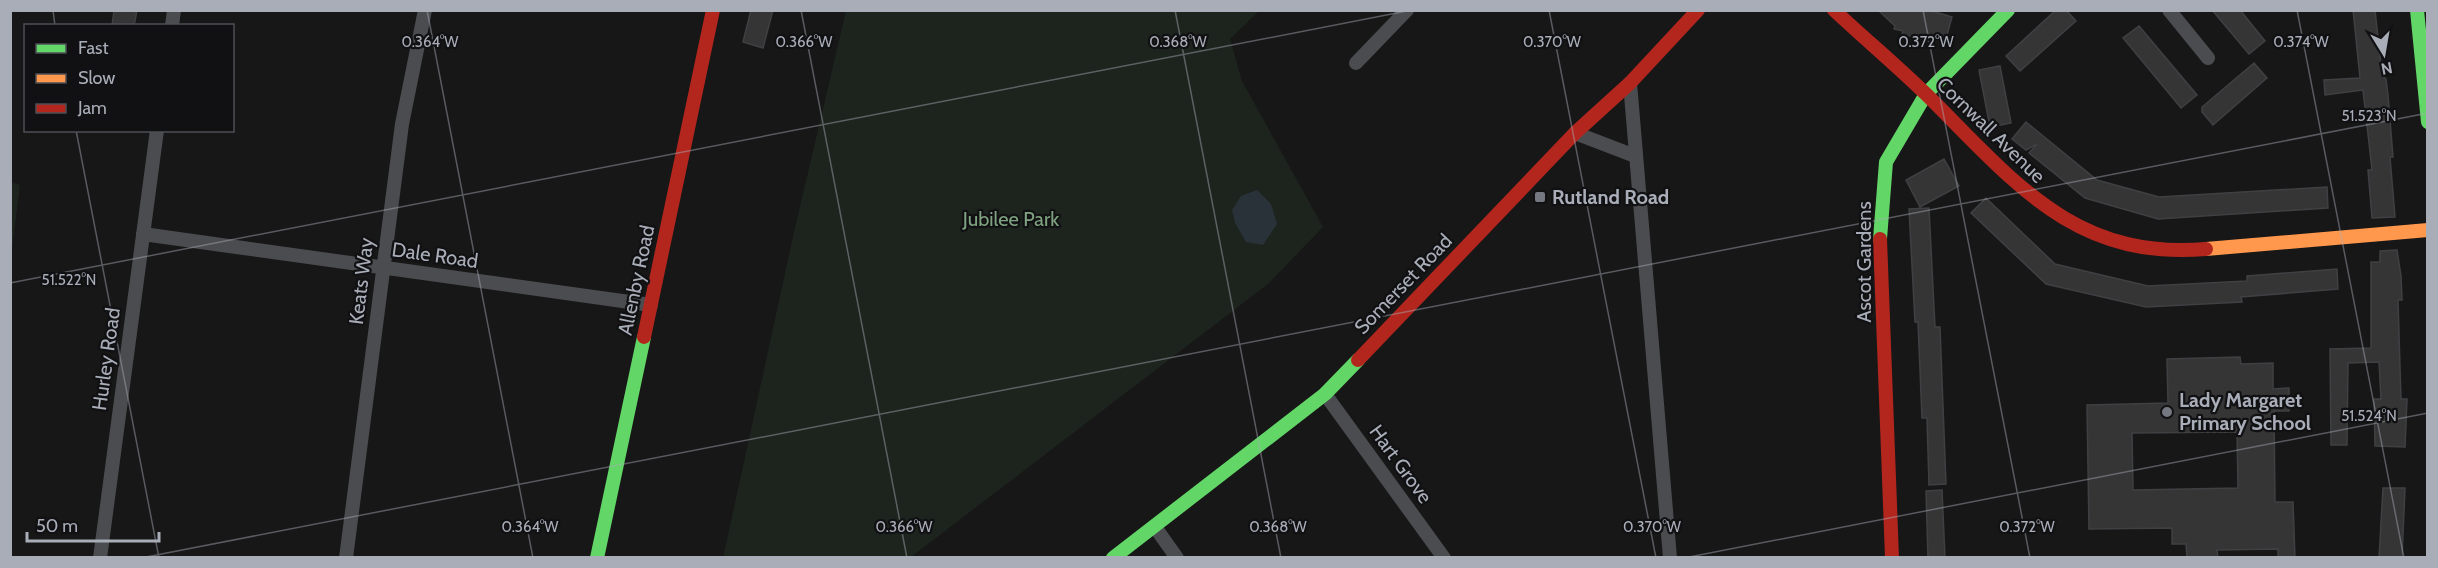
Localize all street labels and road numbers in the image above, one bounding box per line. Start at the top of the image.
street label: Cornwall Avenue [1932,72,2050,188]
street label: Ascot Gardens [1852,201,1876,323]
street label: Allenby Road [613,223,659,337]
street label: Somerset Road [1349,229,1457,339]
street label: Keats Way [344,236,378,326]
street label: Dale Road [390,237,480,273]
street label: Hurley Road [87,306,125,412]
street label: Hart Grove [1364,420,1438,508]

